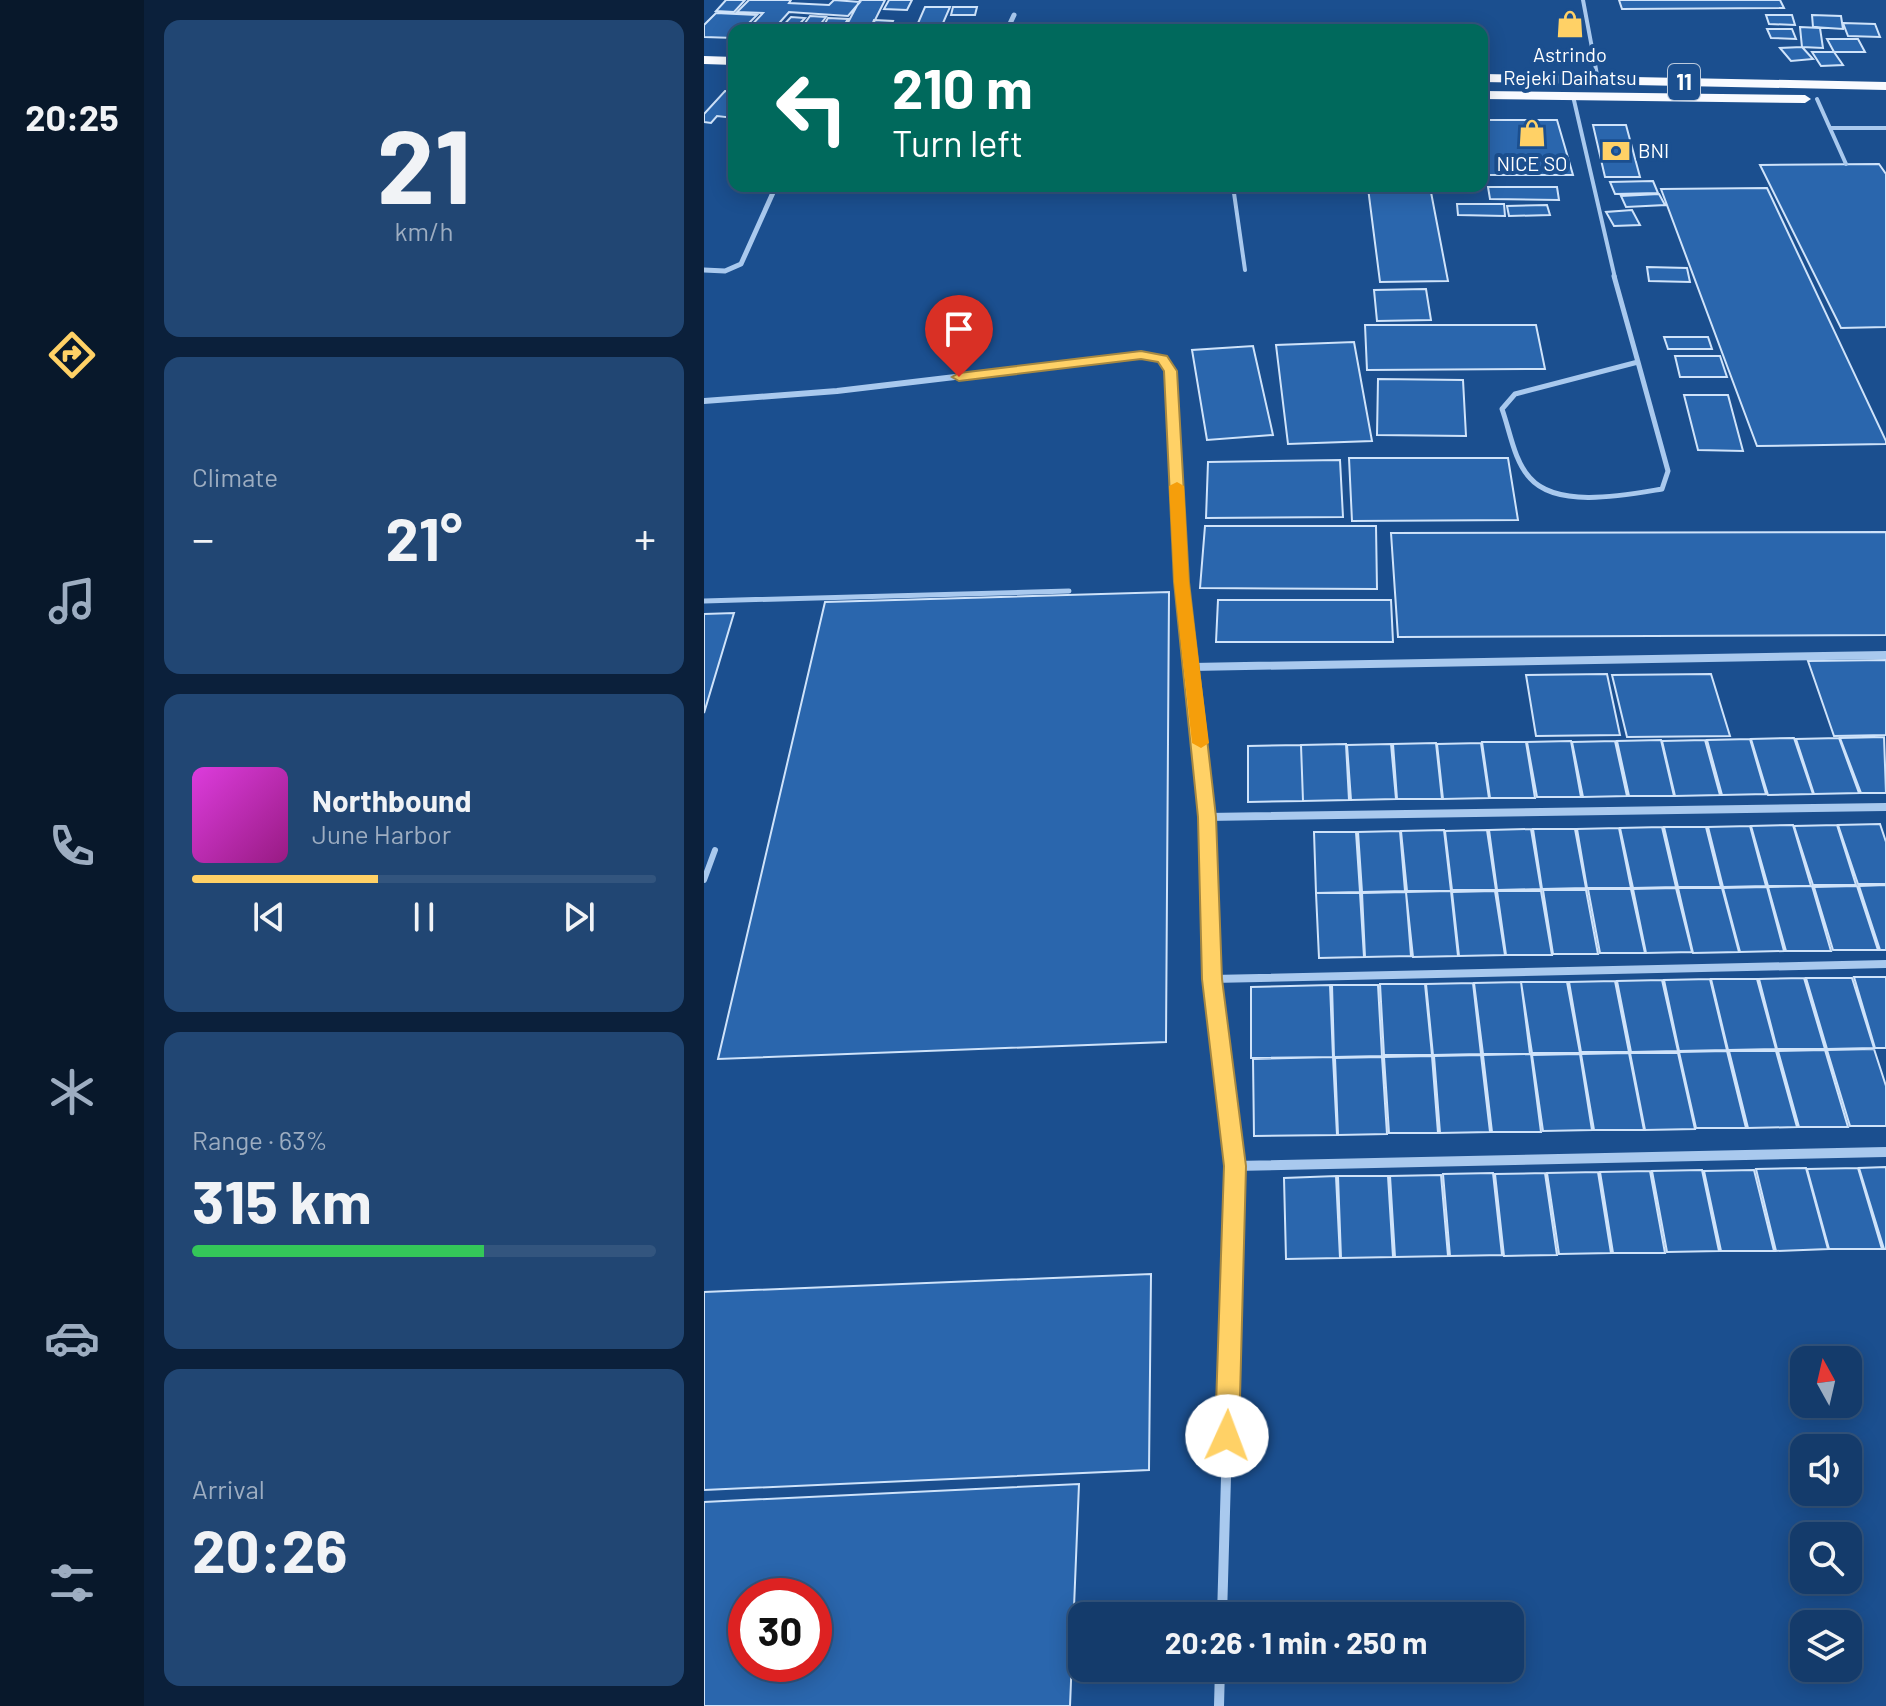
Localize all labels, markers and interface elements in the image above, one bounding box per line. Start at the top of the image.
shop icon: Astrindo Rejeki Daihatsu [1555,9,1585,39]
place label: Astrindo Rejeki Daihatsu [1503,42,1637,89]
text: 210 m [892,53,1033,120]
icon: left [760,56,864,160]
road number: 11 [1668,64,1700,100]
text: 20:25 [25,95,119,138]
text: 21 [377,100,471,225]
shop icon: NICE SO [1517,118,1547,148]
text: Turn left [892,121,1023,164]
bank icon: BNI [1601,136,1631,166]
place label: BNI [1638,138,1669,162]
place label: NICE SO [1496,151,1568,175]
text: km/h [395,215,453,246]
pin [925,295,993,377]
icon: arrive [937,307,981,351]
icon: directions [44,327,100,383]
text: Climate [192,461,278,492]
text: 21° [385,501,463,573]
text: − [192,511,214,564]
text: + [634,511,656,564]
icon: music [44,573,100,629]
text: Northbound [312,782,471,818]
icon: phone [44,818,100,874]
text: June Harbor [312,818,451,849]
icon: previous [247,895,291,939]
icon: pause [402,895,446,939]
icon: next [557,895,601,939]
icon: climate [44,1064,100,1120]
text: Range · 63% [192,1124,328,1155]
text: 315 km [192,1164,372,1236]
icon: car [44,1310,100,1366]
north arrow [1790,1346,1862,1418]
map controls [1790,1346,1862,1682]
position arrow [1185,1394,1269,1478]
button: sound [1790,1434,1862,1506]
text: Arrival [192,1473,265,1504]
text: 20:26 [192,1513,347,1585]
button: search [1790,1522,1862,1594]
icon: filters [44,1555,100,1611]
speed limit sign: 30 [728,1578,832,1682]
button: layers [1790,1610,1862,1682]
text: 20:26 · 1 min · 250 m [1165,1624,1427,1660]

